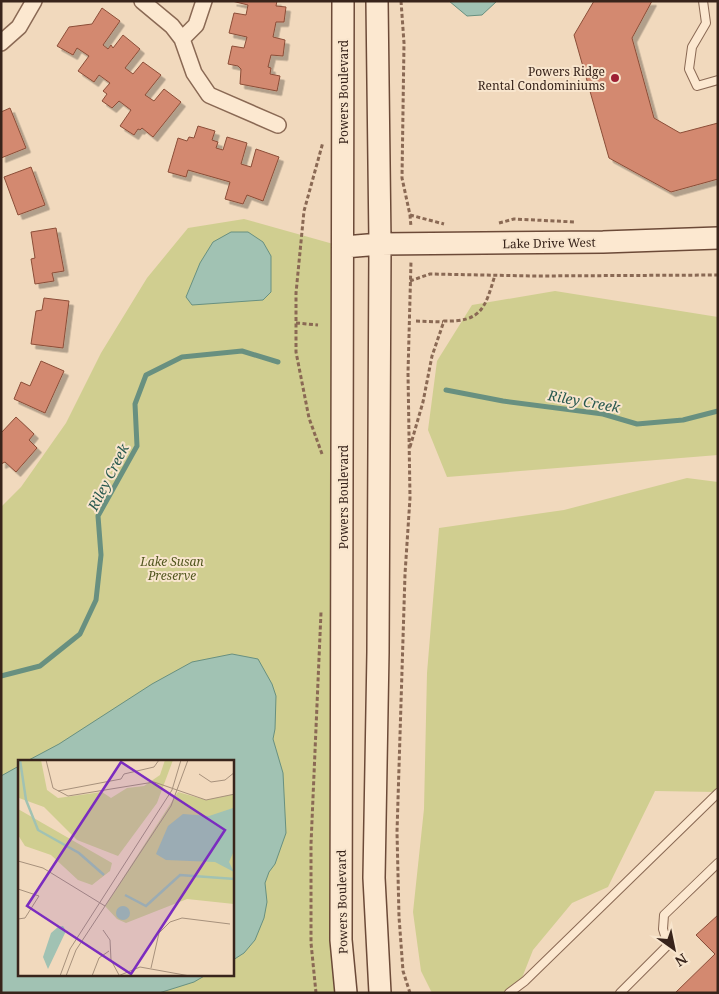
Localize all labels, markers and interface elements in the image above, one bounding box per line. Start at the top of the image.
street label: Powers Boulevard [335,39,352,144]
place label: Powers Ridge Rental Condominiums [478,63,605,94]
marker: Powers Ridge Rental Condominiums [609,72,621,84]
street label: Lake Drive West [502,234,596,252]
water label: Riley Creek [546,385,622,417]
water label: Riley Creek [83,439,133,515]
street label: Powers Boulevard [335,444,352,549]
park label: Lake Susan Preserve [139,553,204,584]
inset map [18,760,234,976]
street label: Powers Boulevard [333,849,351,954]
north arrow [649,924,699,974]
text: N [672,949,691,971]

